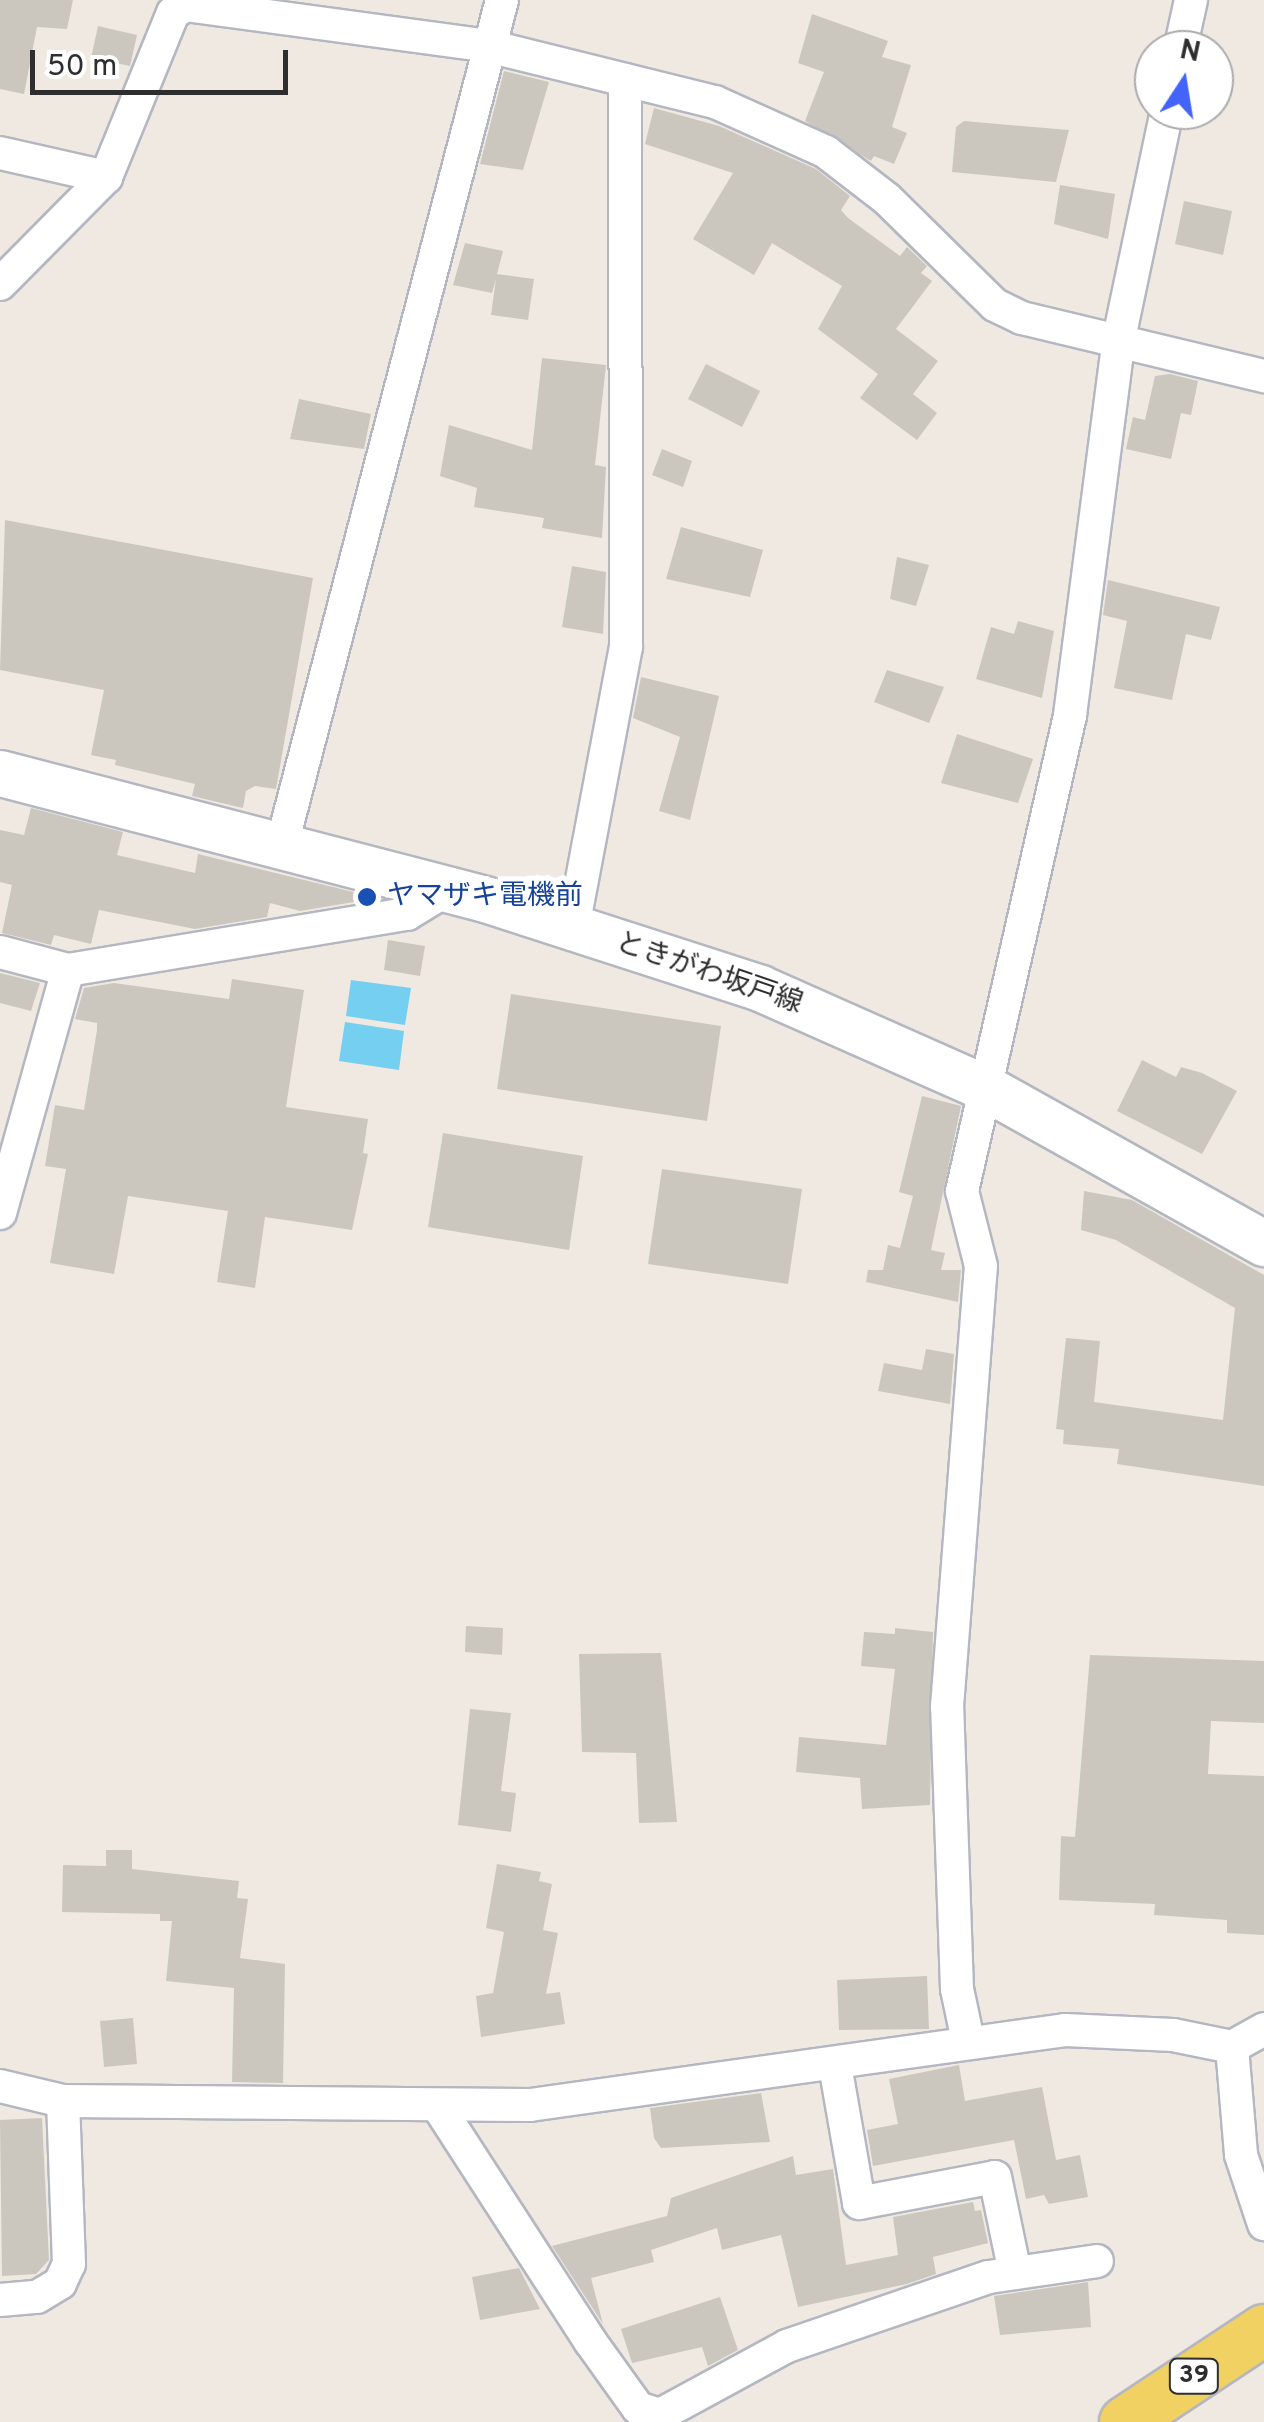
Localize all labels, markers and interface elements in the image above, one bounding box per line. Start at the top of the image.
scale bar [35,30,292,92]
north arrow [1134,30,1234,130]
text: N [1176,33,1203,72]
text: 50 m [47,49,117,86]
place label: ヤマザキ電機前 [387,880,583,914]
marker: ヤマザキ電機前 [356,886,378,908]
street label: ときがわ坂戸線 [611,926,807,1022]
road number: 39 [1166,2356,1222,2396]

